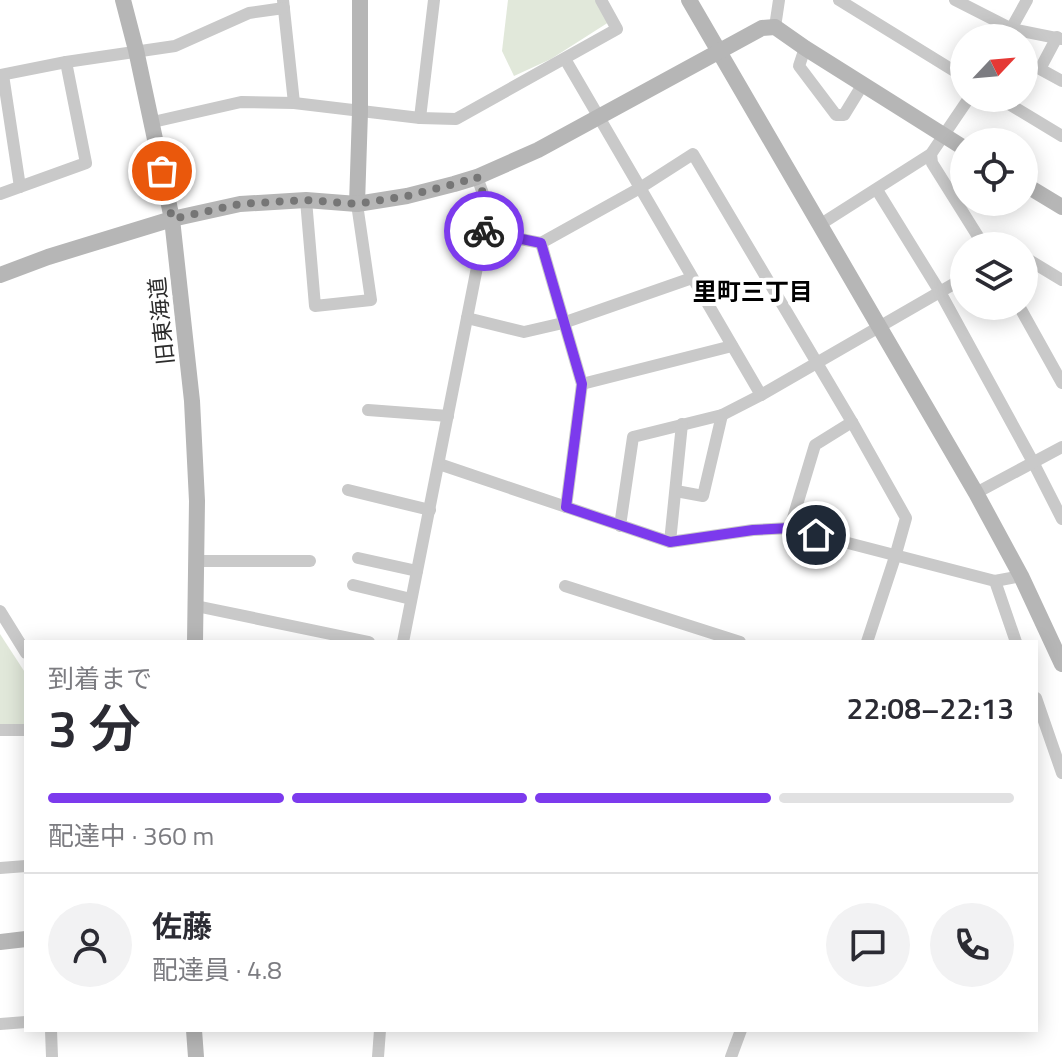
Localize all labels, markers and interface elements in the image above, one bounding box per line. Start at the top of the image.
north arrow [950,24,1038,112]
map controls [950,24,1038,320]
button: locate [950,128,1038,216]
pin [128,137,196,205]
icon: bag [140,149,184,193]
courier [444,191,524,271]
icon: bike [462,209,506,253]
button: layers [950,232,1038,320]
district label: 里町三丁目 [693,273,813,309]
street label: 旧東海道 [139,275,183,367]
pin [782,501,850,569]
icon: home [794,513,838,557]
text: 到着まで [48,659,152,698]
text: 22:08–22:13 [847,685,1014,731]
text: 3 分 [48,688,141,767]
text: 配達中 · 360 m [48,816,214,855]
button: person [48,903,132,987]
text: 佐藤 [152,903,212,949]
button: chat [826,903,910,987]
button: phone [930,903,1014,987]
text: 配達員 · 4.8 [152,950,282,989]

